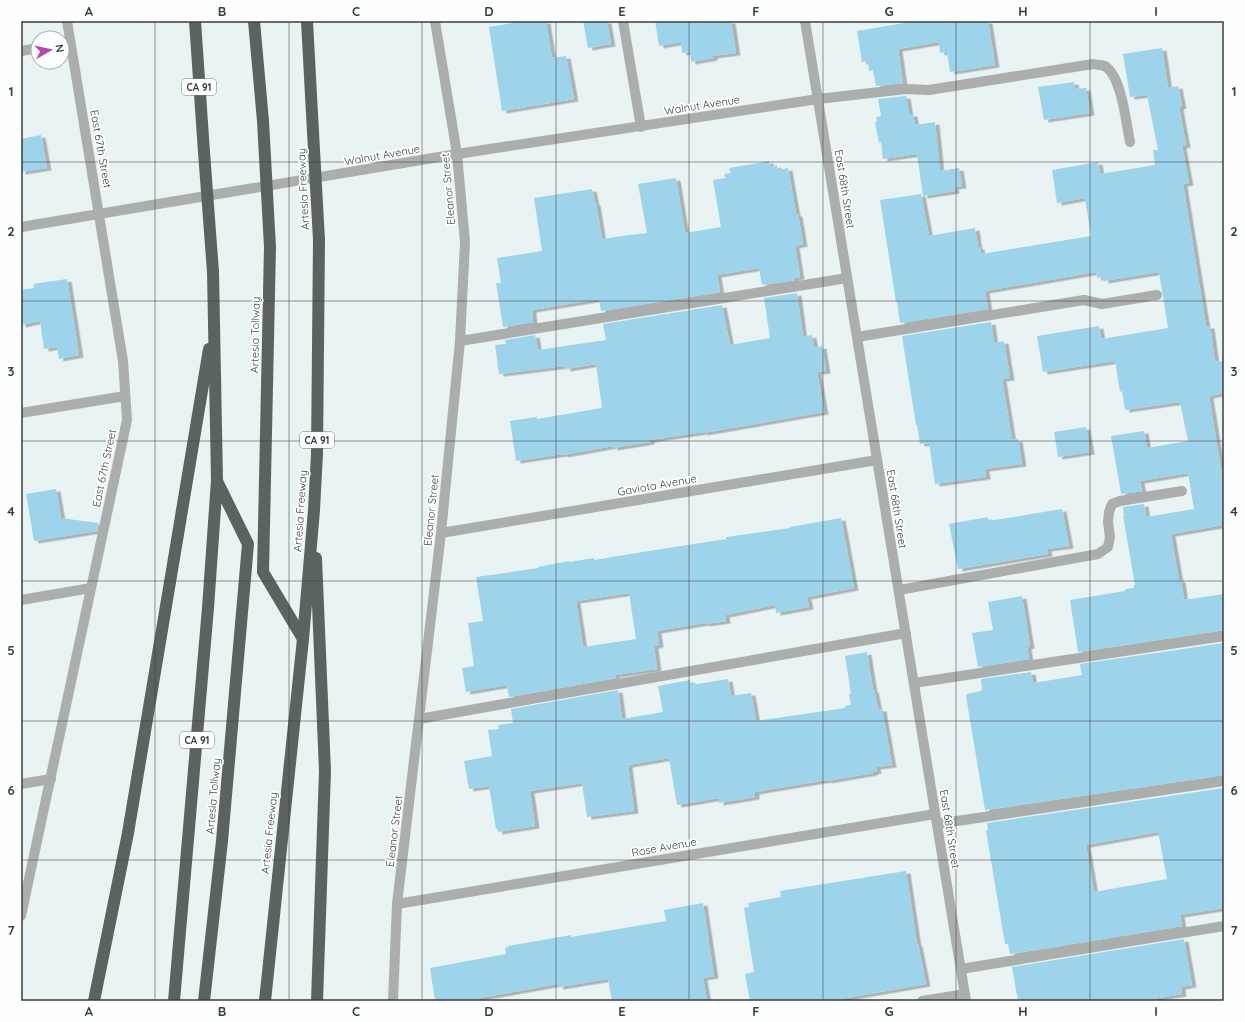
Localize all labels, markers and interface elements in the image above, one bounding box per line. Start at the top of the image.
text: A [85,3,94,19]
text: B [218,3,226,19]
text: C [352,3,360,19]
text: D [484,3,494,19]
text: E [618,3,626,19]
text: F [752,3,760,19]
text: G [884,3,894,19]
text: H [1018,3,1028,19]
text: I [1154,3,1158,19]
north arrow [30,30,70,70]
text: N [52,43,67,54]
road number: CA 91 [182,79,216,95]
text: 1 [8,83,14,99]
text: 1 [1231,83,1237,99]
street label: Walnut Avenue [663,92,741,118]
street label: East 67th Street [87,109,115,190]
street label: Walnut Avenue [343,141,421,169]
street label: Artesia Freeway [294,148,312,230]
street label: East 68th Street [832,149,858,230]
street label: Eleanor Street [438,152,458,225]
text: 2 [7,223,15,239]
text: 2 [1230,223,1238,239]
street label: Artesia Tollway [247,297,263,373]
text: 3 [8,363,15,379]
text: 3 [1231,363,1238,379]
street label: East 67th Street [89,427,119,508]
road number: CA 91 [300,432,334,448]
street label: East 68th Street [884,469,910,550]
street label: Artesia Freeway [290,470,310,552]
street label: Gaviota Avenue [616,471,698,499]
street label: Eleanor Street [420,473,442,546]
text: 4 [7,503,15,519]
text: 4 [1230,503,1238,519]
text: 5 [7,642,15,658]
text: 5 [1230,642,1238,658]
road number: CA 91 [180,732,214,748]
street label: Artesia Tollway [203,757,223,835]
text: 6 [7,782,15,798]
text: 6 [1230,782,1238,798]
street label: East 68th Street [937,789,963,870]
street label: Artesia Freeway [258,791,280,875]
street label: Eleanor Street [383,794,405,868]
street label: Rose Avenue [630,834,698,860]
text: 7 [7,922,15,938]
text: 7 [1230,922,1238,938]
text: A [85,1003,94,1019]
text: B [218,1003,226,1019]
text: C [352,1003,360,1019]
text: D [484,1003,494,1019]
text: E [618,1003,626,1019]
text: F [752,1003,760,1019]
text: G [884,1003,894,1019]
text: H [1018,1003,1028,1019]
text: I [1154,1003,1158,1019]

